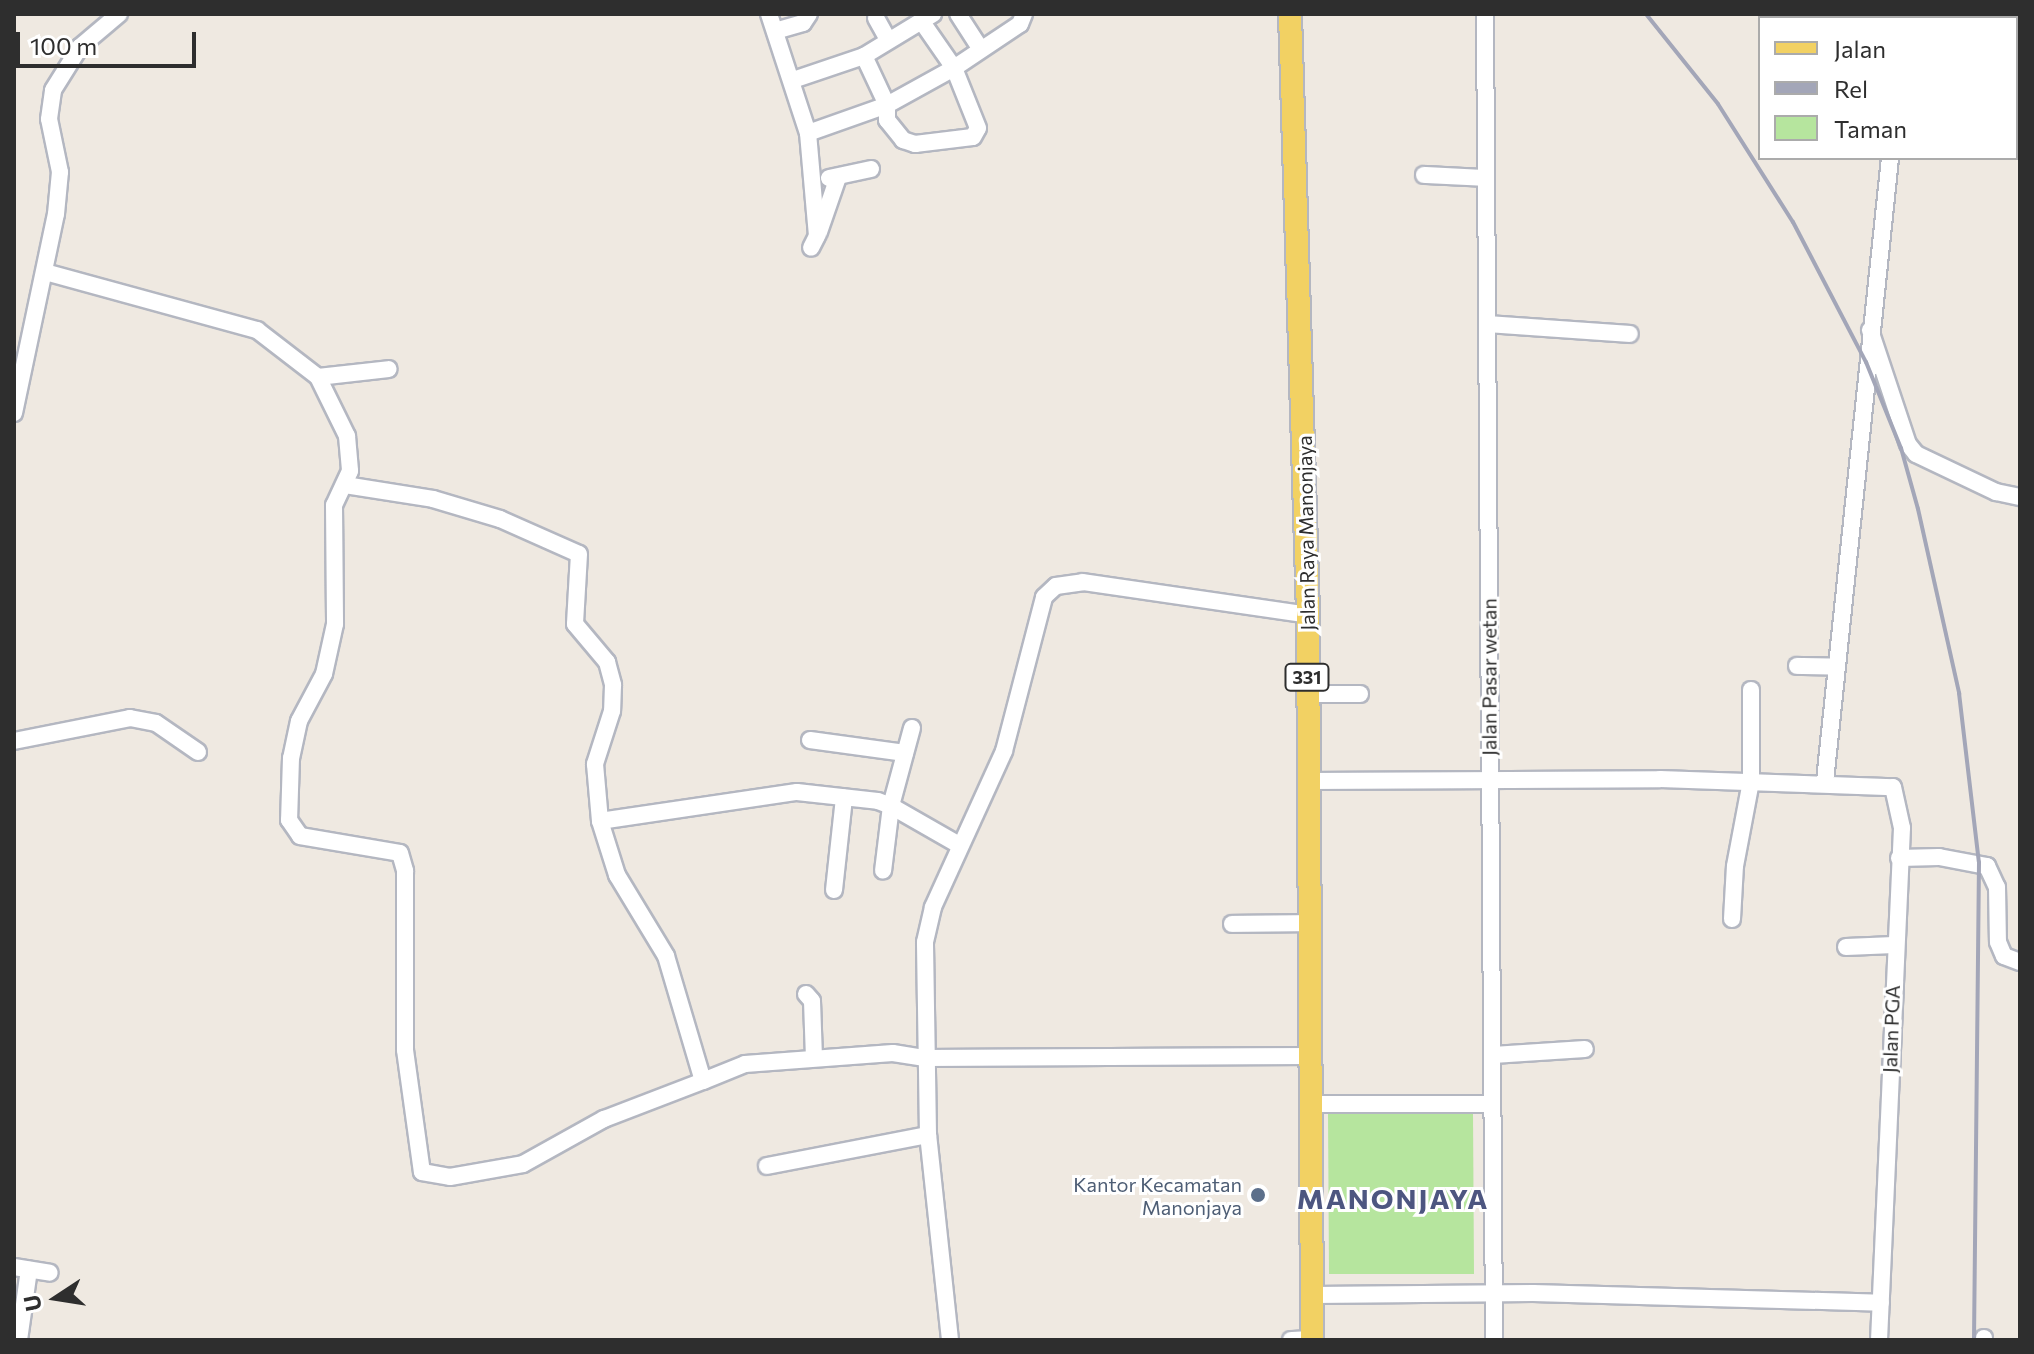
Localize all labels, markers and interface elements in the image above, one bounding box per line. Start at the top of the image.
scale bar [20,16,200,66]
legend [1758,16,2018,160]
text: 100 m [30,31,97,60]
text: Jalan [1834,34,1886,63]
text: Rel [1834,74,1868,103]
text: Taman [1834,114,1907,143]
street label: Jalan Raya Manonjaya [1292,435,1320,631]
street label: Jalan Pasar wetan [1477,598,1501,756]
road number: 331 [1283,663,1331,691]
street label: Jalan PGA [1877,985,1905,1073]
place label: Kantor Kecamatan Manonjaya [1073,1172,1242,1219]
district label: MANONJAYA [1297,1181,1489,1215]
marker: Kantor Kecamatan Manonjaya [1249,1186,1267,1204]
north arrow [16,1258,96,1338]
text: U [17,1292,47,1314]

